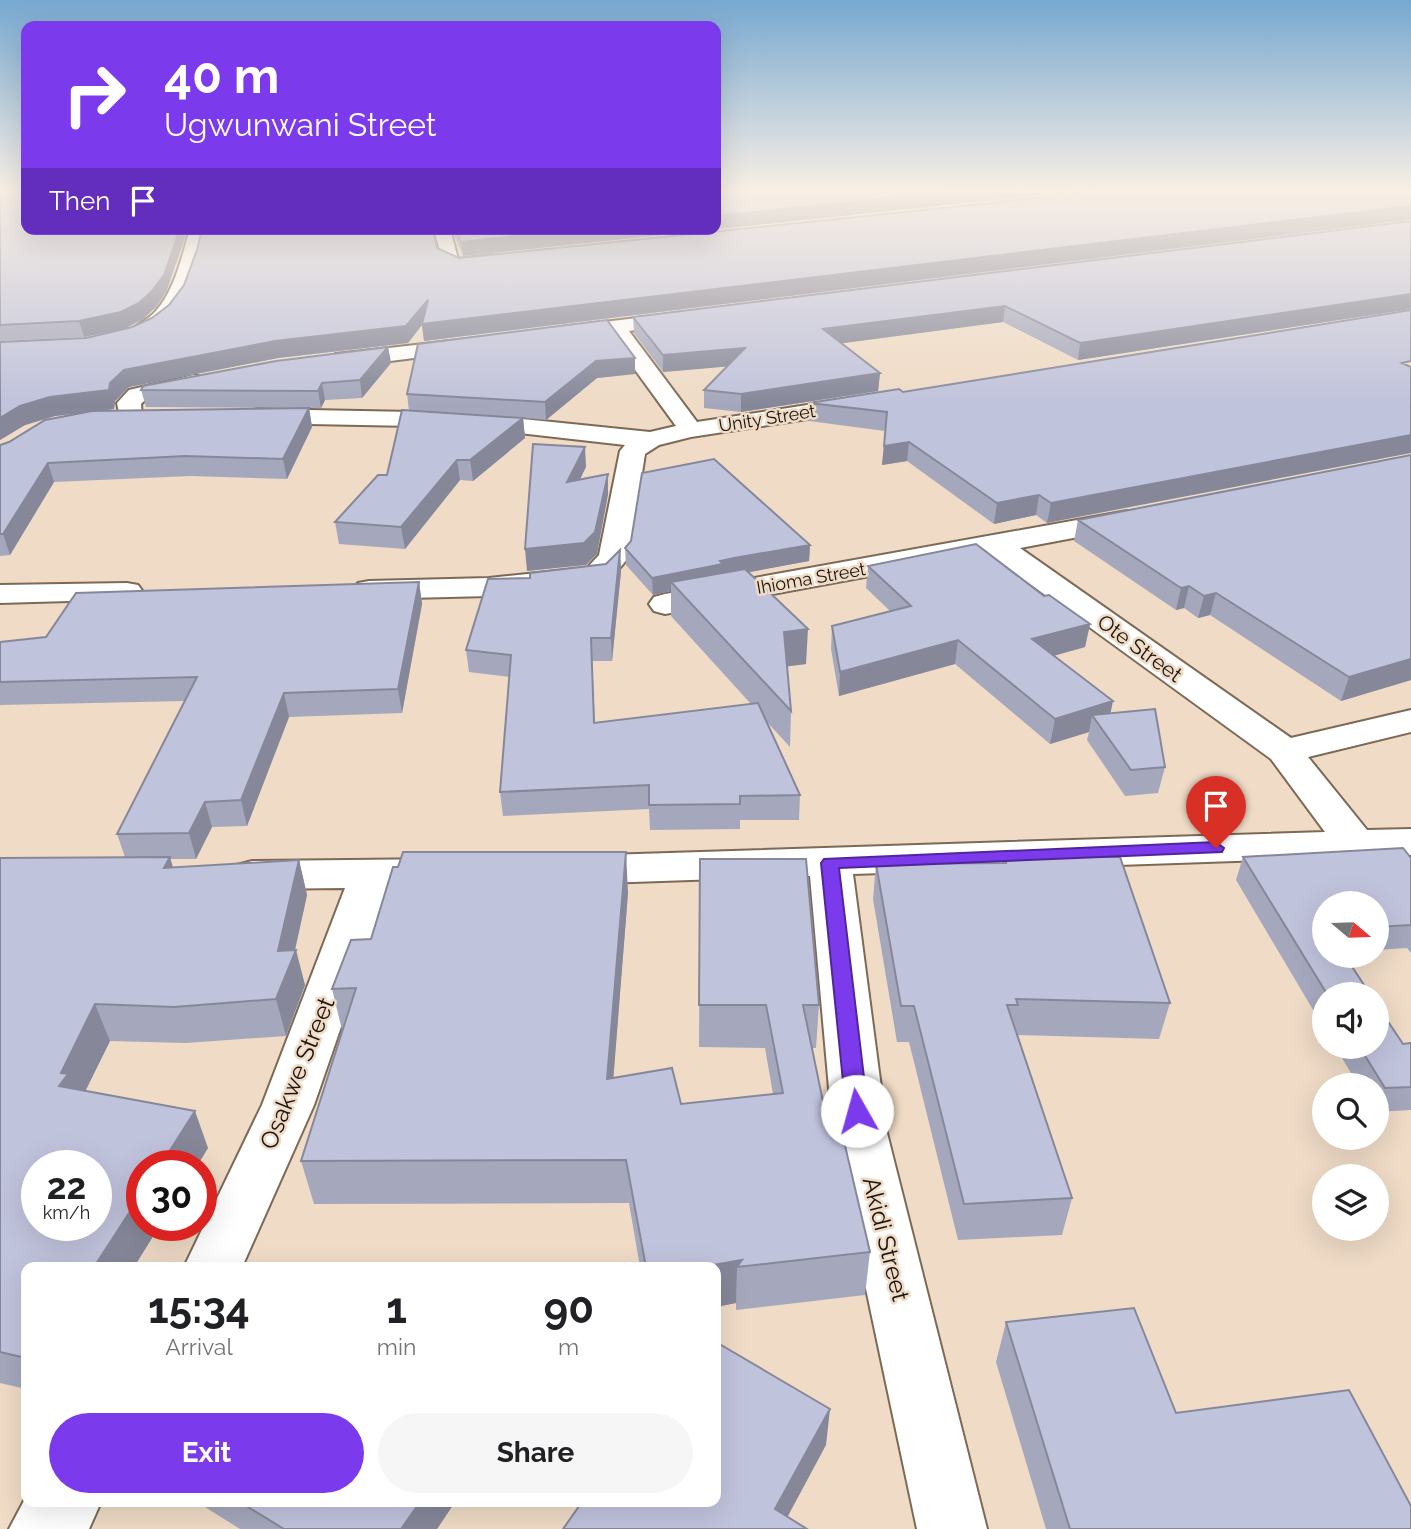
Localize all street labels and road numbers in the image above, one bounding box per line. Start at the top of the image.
street label: Unity Street [717,400,817,436]
street label: Ihioma Street [755,558,867,598]
street label: Ote Street [1093,609,1187,687]
street label: Osakwe Street [253,993,341,1153]
street label: Akidi Street [857,1174,915,1304]

